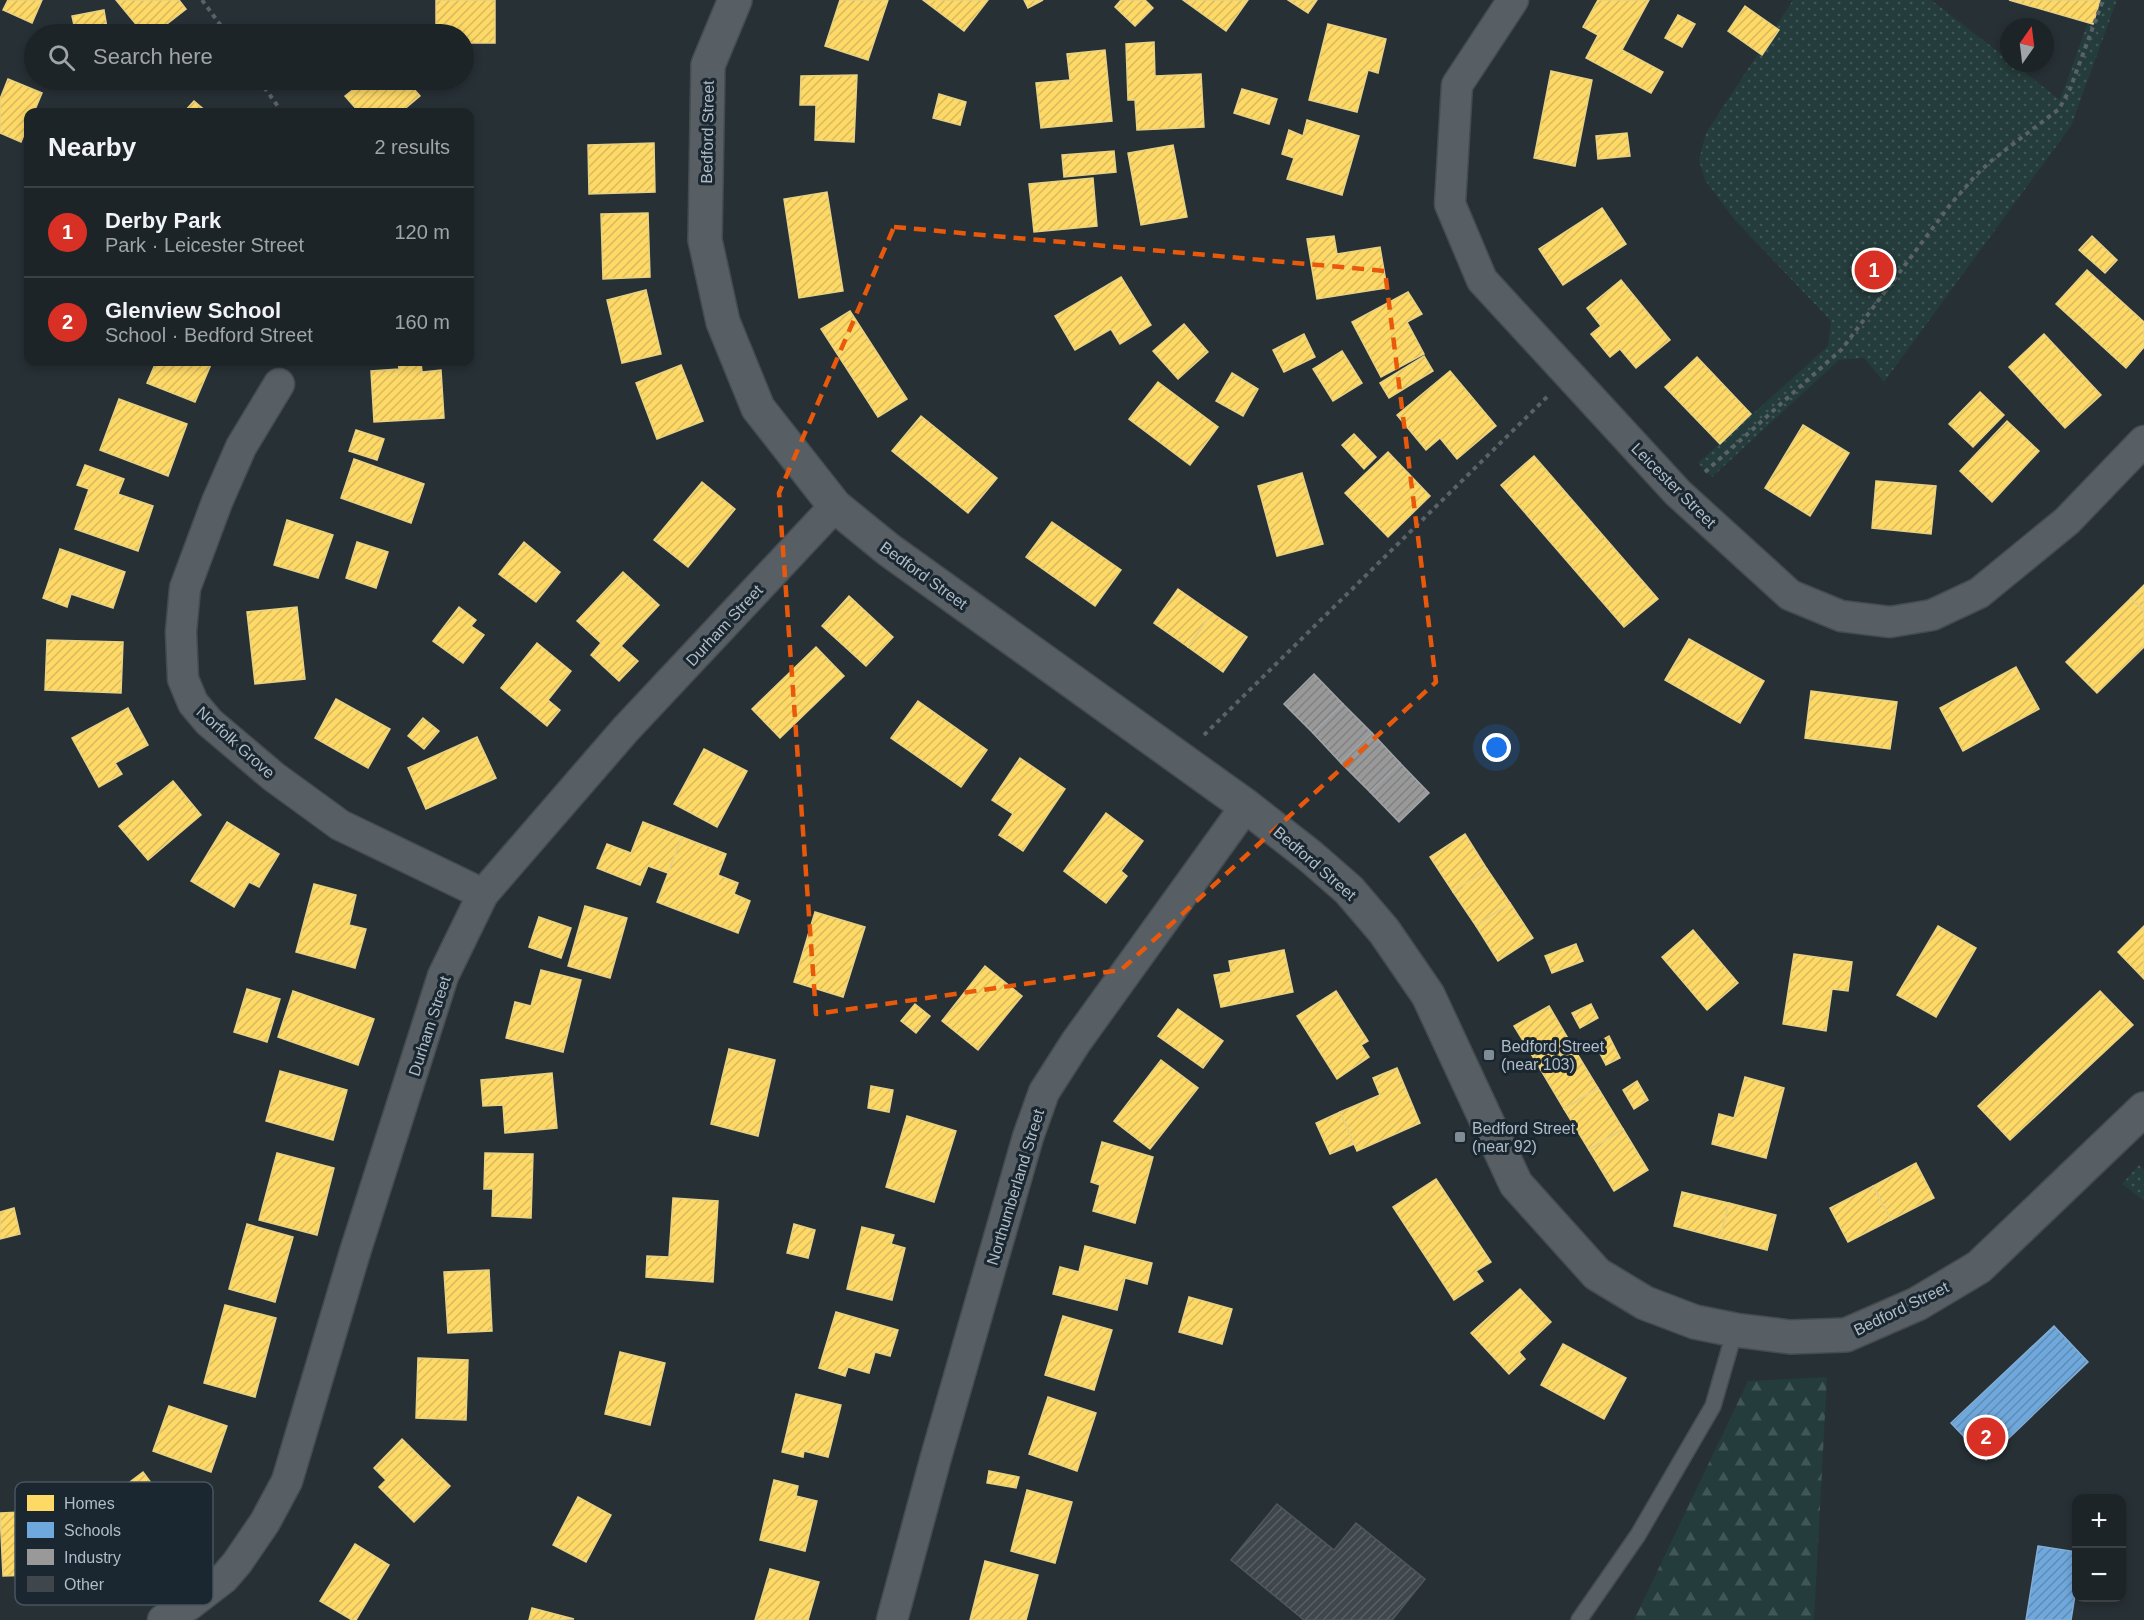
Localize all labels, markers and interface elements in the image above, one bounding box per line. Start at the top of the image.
north arrow [2000,18,2054,72]
search box [24,24,474,90]
icon: search [45,41,78,74]
text: Search here [93,44,213,69]
street label: Bedford Street [698,80,717,184]
text: Nearby [48,132,136,162]
text: 2 results [374,136,450,158]
text: Derby Park [105,208,221,233]
text: 1 [62,221,73,243]
text: 120 m [394,221,450,243]
text: Park · Leicester Street [105,234,304,256]
pin: 1 [1854,248,1894,292]
text: Glenview School [105,298,281,323]
text: 2 [62,311,73,333]
text: 160 m [394,311,450,333]
text: School · Bedford Street [105,324,313,346]
street label: Leicester Street [1628,440,1720,531]
street label: Bedford Street [877,538,971,613]
street label: Durham Street [683,581,766,669]
street label: Norfolk Grove [193,703,278,782]
your location [1482,733,1511,762]
street label: Bedford Street [1270,823,1360,904]
street label: Durham Street [405,974,454,1078]
place label: Bedford Street (near 103) [1501,1038,1605,1073]
marker: Bedford Street (near 103) [1482,1048,1496,1062]
street label: Northumberland Street [984,1107,1047,1267]
place label: Bedford Street (near 92) [1472,1120,1576,1155]
marker: Bedford Street (near 92) [1453,1130,1467,1144]
street label: Bedford Street [1851,1278,1952,1339]
pin: 2 [1966,1414,2006,1460]
legend [15,1482,213,1605]
map controls [2072,1494,2126,1602]
button: + [2072,1494,2126,1548]
text: Homes [64,1495,115,1512]
text: Schools [64,1522,121,1539]
button: − [2072,1548,2126,1602]
text: Industry [64,1549,121,1566]
text: Other [64,1576,105,1593]

